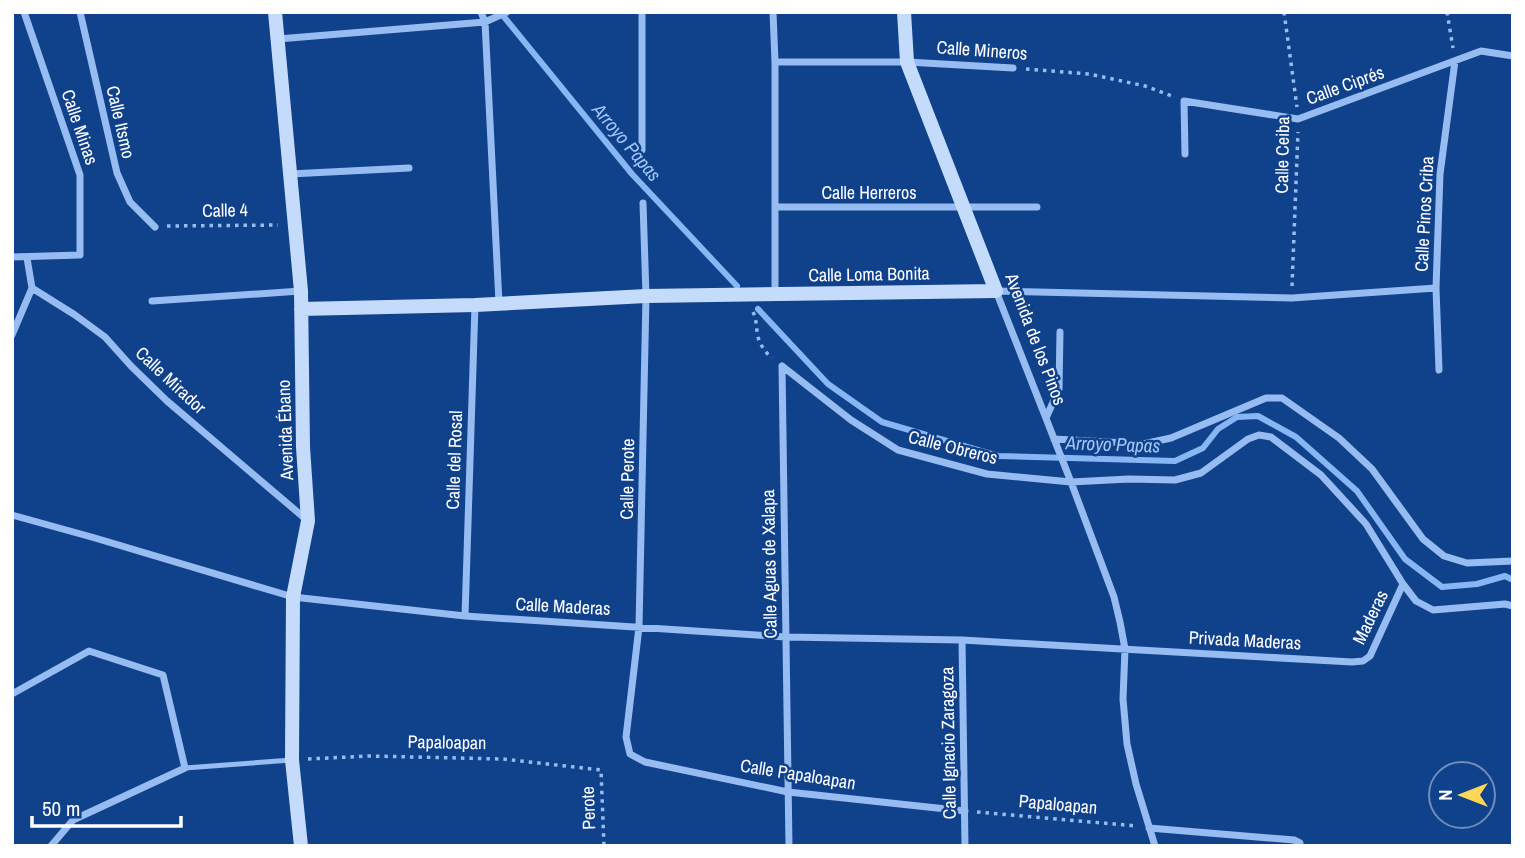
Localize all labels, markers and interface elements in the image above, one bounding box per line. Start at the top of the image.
street label: Calle Mineros [936,34,1028,66]
street label: Calle Ciprés [1303,59,1387,111]
street label: Calle Itsmo [101,83,141,161]
street label: Calle Minas [55,86,105,168]
water label: Arroyo Papas [586,97,667,187]
street label: Calle Ceiba [1269,116,1295,194]
street label: Calle Pinos Criba [1408,156,1440,272]
street label: Calle Herreros [821,180,917,205]
street label: Calle 4 [202,197,248,223]
street label: Calle Loma Bonita [808,260,930,288]
street label: Avenida de los Pinos [999,269,1073,408]
street label: Calle Mirador [130,341,212,419]
street label: Avenida Ébano [271,379,299,482]
street label: Calle del Rosal [440,410,468,510]
street label: Calle Obreros [906,424,1000,470]
water label: Arroyo Papas [1064,429,1161,459]
street label: Calle Perote [614,438,640,520]
street label: Calle Aguas de Xalapa [755,489,783,639]
street label: Maderas [1346,586,1394,648]
street label: Calle Maderas [515,591,611,621]
street label: Privada Maderas [1188,625,1302,655]
street label: Calle Ignacio Zaragoza [934,666,962,820]
street label: Papaloapan [407,729,487,755]
street label: Calle Papaloapan [739,753,857,795]
north arrow [1427,760,1497,830]
scale bar [32,784,180,828]
street label: Perote [575,786,601,830]
street label: Papaloapan [1018,788,1098,820]
text: N [1432,789,1458,801]
text: 50 m [42,794,80,823]

